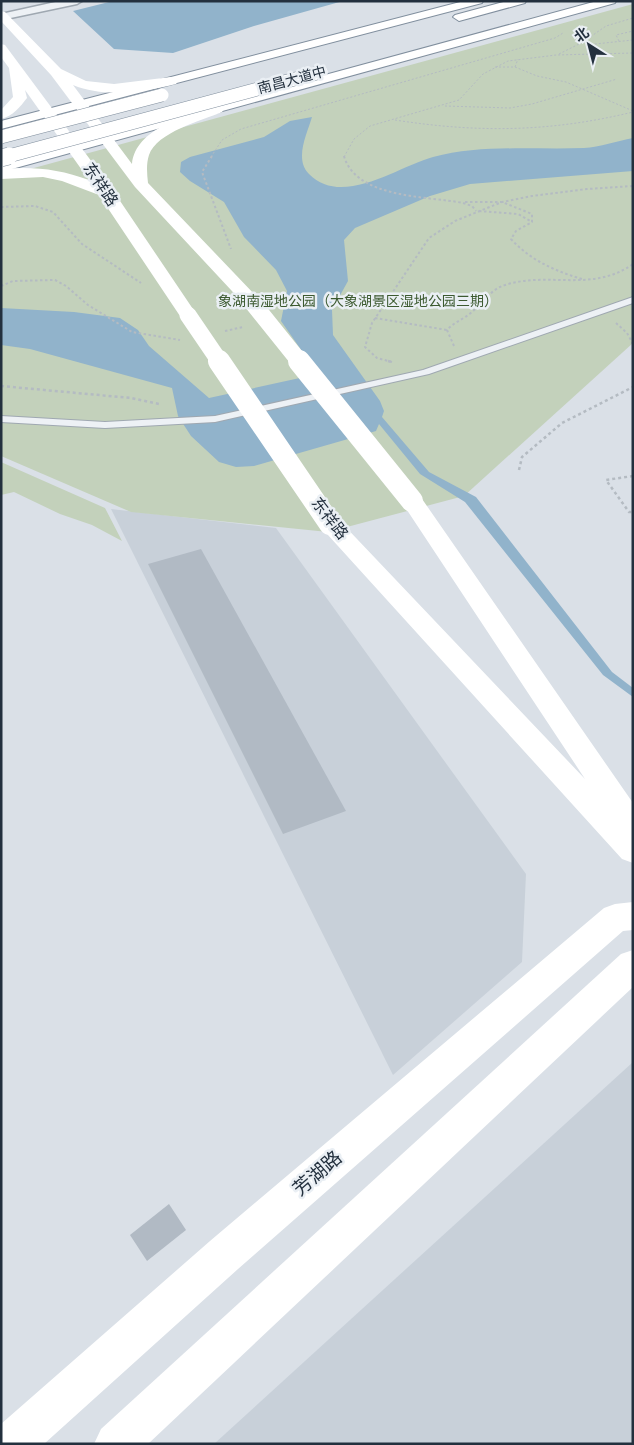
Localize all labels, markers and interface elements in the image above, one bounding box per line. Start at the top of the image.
north arrow [564,20,614,70]
text: 北 [571,24,592,46]
street label: 南昌大道中 [256,63,328,97]
street label: 东祥路 [79,160,121,210]
park label: 象湖南湿地公园（大象湖景区湿地公园三期） [218,293,498,310]
street label: 东祥路 [307,494,351,544]
street label: 芳湖路 [289,1147,347,1201]

